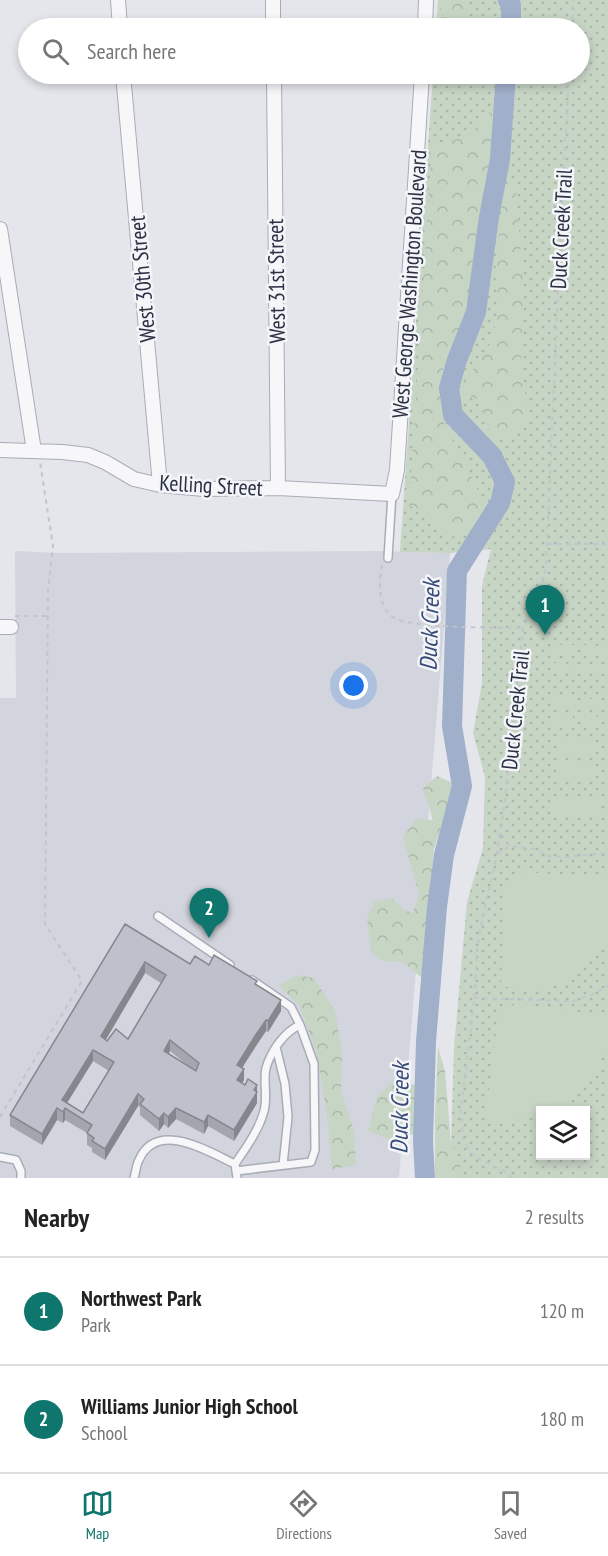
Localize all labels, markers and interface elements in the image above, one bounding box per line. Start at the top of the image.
search box [18,18,590,84]
icon: search [39,35,72,68]
text: Search here [87,37,176,65]
street label: West George Washington Boulevard [386,149,432,419]
street label: Duck Creek Trail [544,167,578,290]
street label: West 30th Street [123,215,161,343]
street label: West 31st Street [261,218,291,344]
street label: Kelling Street [159,468,263,502]
water label: Duck Creek [412,576,447,671]
pin: 1 [526,586,564,635]
street label: Duck Creek Trail [495,648,535,771]
your location [339,671,368,700]
pin: 2 [190,888,228,938]
water label: Duck Creek [383,1059,416,1154]
map controls [536,1106,590,1160]
button: layers [536,1106,590,1160]
text: Nearby [24,1201,89,1234]
text: 2 results [525,1204,584,1230]
text: Northwest Park [81,1284,202,1312]
text: 1 [39,1298,48,1324]
text: 120 m [540,1298,584,1324]
text: Park [81,1312,111,1338]
text: Williams Junior High School [81,1392,298,1420]
text: 2 [39,1406,48,1432]
text: 180 m [540,1406,584,1432]
text: School [81,1420,127,1446]
tab: Map [81,1487,114,1543]
tab: Directions [276,1487,332,1543]
tab: Saved [494,1487,527,1543]

